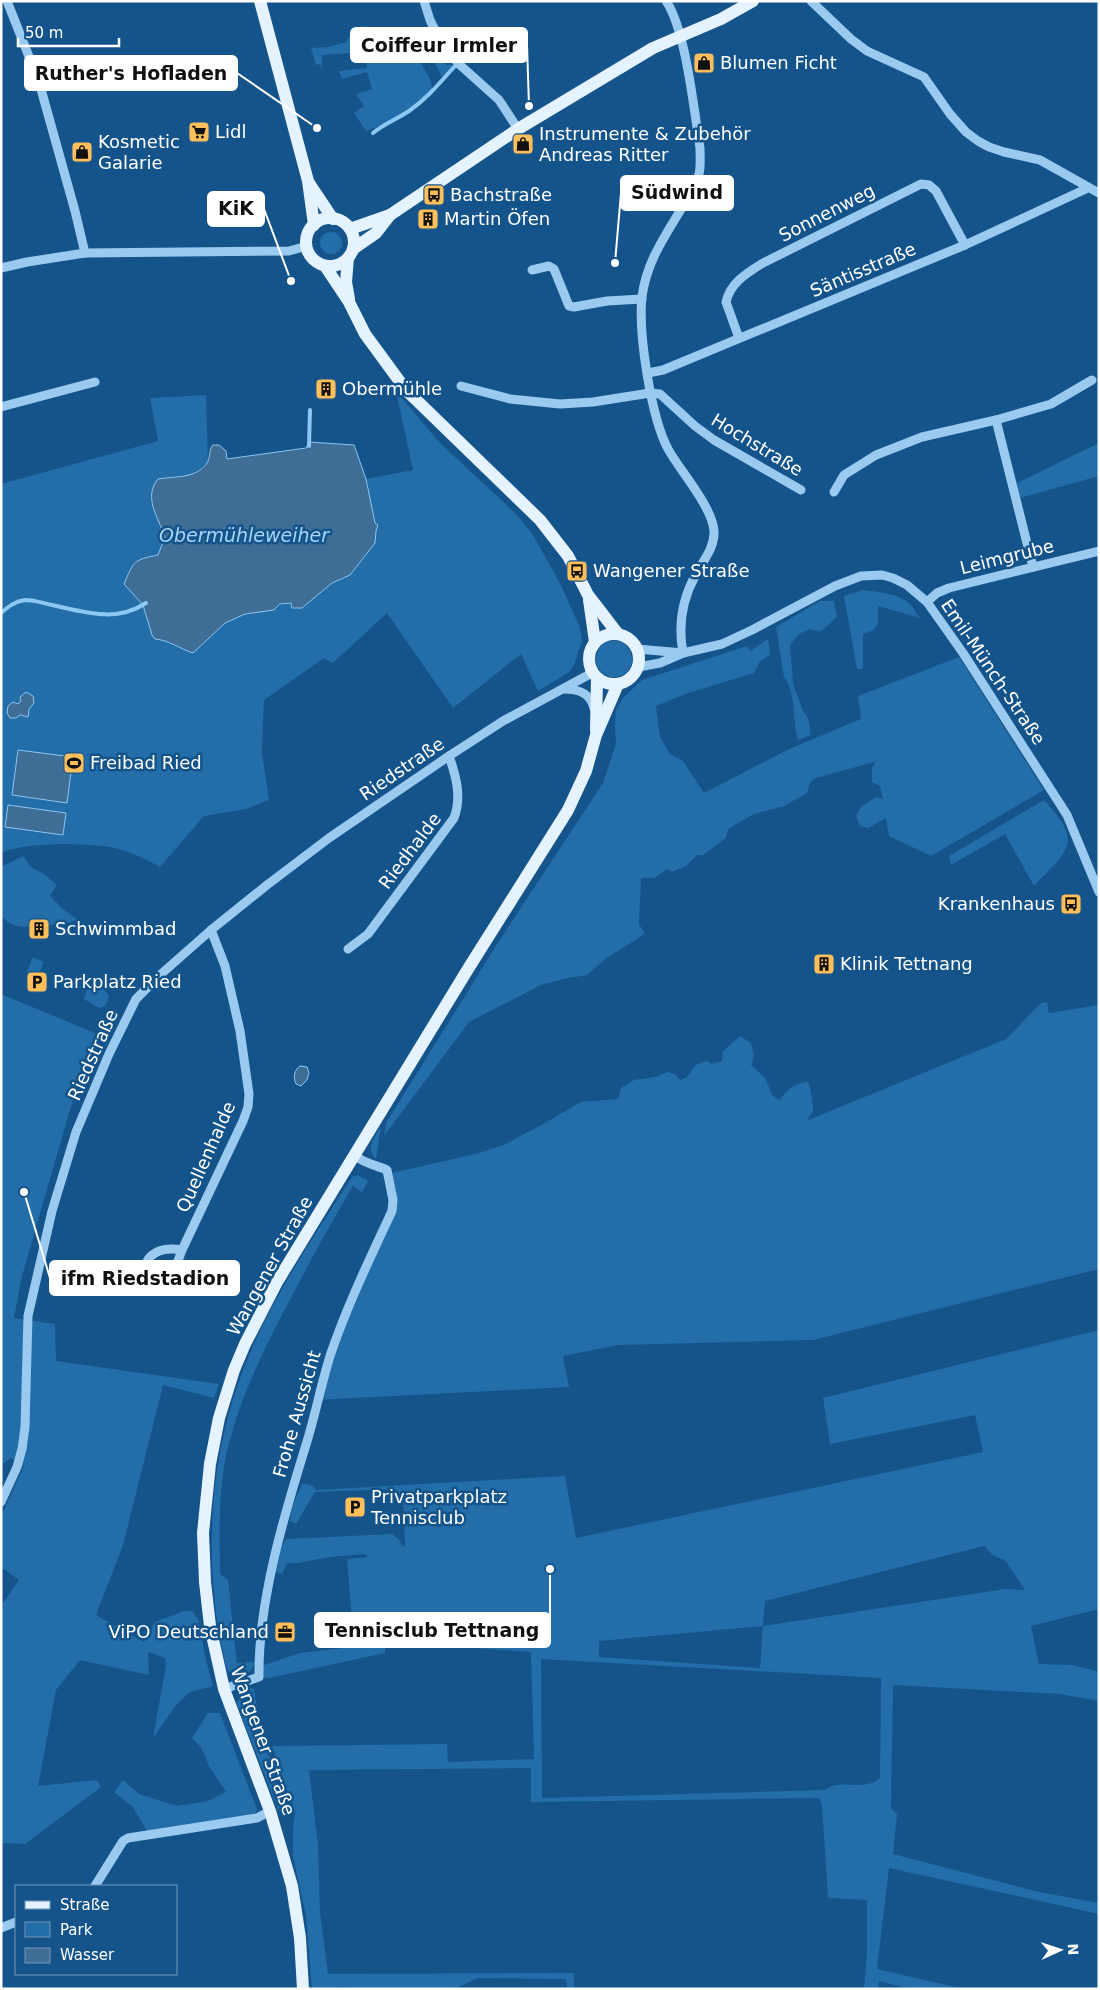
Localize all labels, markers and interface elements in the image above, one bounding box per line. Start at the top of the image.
scale bar [18,15,119,47]
text: 50 m [25,24,63,42]
callout: Coiffeur Irmler [351,28,527,62]
text: Coiffeur Irmler [361,34,518,56]
shop icon: Blumen Ficht [692,51,716,75]
place label: Blumen Ficht [720,52,837,73]
callout: Ruther's Hofladen [25,56,237,90]
text: Ruther's Hofladen [35,62,227,84]
supermarket icon: Lidl [187,120,211,144]
place label: Lidl [215,121,246,142]
place label: Instrumente & Zubehör Andreas Ritter [539,123,751,165]
place label: Kosmetic Galarie [98,131,180,173]
shop icon: Instrumente & Zubehör Andreas Ritter [511,132,535,156]
shop icon: Kosmetic Galarie [70,140,94,164]
callout: Südwind [621,176,733,210]
street label: Sonnenweg [775,179,878,246]
text: Südwind [631,181,723,203]
bus stop icon: Bachstraße [422,183,446,207]
place label: Bachstraße [450,184,552,205]
callout: KiK [208,192,264,226]
text: KiK [218,197,255,219]
building icon: Martin Öfen [416,207,440,231]
place label: Martin Öfen [444,208,550,229]
street label: Säntisstraße [807,238,919,301]
building icon: Obermühle [314,377,338,401]
place label: Obermühle [342,378,442,399]
street label: Hochstraße [708,409,807,480]
water label: Obermühleweiher [159,524,330,546]
street label: Leimgrube [958,535,1056,578]
bus stop icon: Wangener Straße [565,559,589,583]
place label: Wangener Straße [593,560,750,581]
street label: Emil-Münch-Straße [937,595,1050,748]
street label: Riedstraße [356,733,448,804]
sports icon: Freibad Ried [62,751,86,775]
place label: Freibad Ried [90,752,202,773]
street label: Riedhalde [374,808,445,893]
bus stop icon: Krankenhaus [1059,892,1083,916]
place label: Krankenhaus [938,893,1055,914]
building icon: Schwimmbad [27,917,51,941]
place label: Schwimmbad [55,918,176,939]
building icon: Klinik Tettnang [812,952,836,976]
place label: Klinik Tettnang [840,953,973,974]
parking icon: Parkplatz Ried [25,970,49,994]
place label: Parkplatz Ried [53,971,182,992]
street label: Riedstraße [63,1006,122,1104]
street label: Quellenhalde [172,1098,239,1215]
street label: Wangener Straße [222,1192,317,1339]
callout: ifm Riedstadion [50,1261,239,1295]
text: ifm Riedstadion [61,1267,229,1289]
street label: Frohe Aussicht [268,1348,325,1480]
place label: Privatparkplatz Tennisclub [370,1486,507,1528]
parking icon: Privatparkplatz Tennisclub [343,1495,367,1519]
callout: Tennisclub Tettnang [315,1613,550,1647]
text: Tennisclub Tettnang [325,1619,539,1641]
office icon: ViPO Deutschland [273,1620,297,1644]
place label: ViPO Deutschland [108,1621,269,1642]
street label: Wangener Straße [227,1664,300,1818]
legend [15,1885,178,1975]
text: Straße [60,1896,109,1914]
text: Park [60,1921,93,1939]
north arrow [1035,1925,1085,1975]
text: N [1065,1943,1081,1956]
text: Wasser [60,1946,115,1964]

